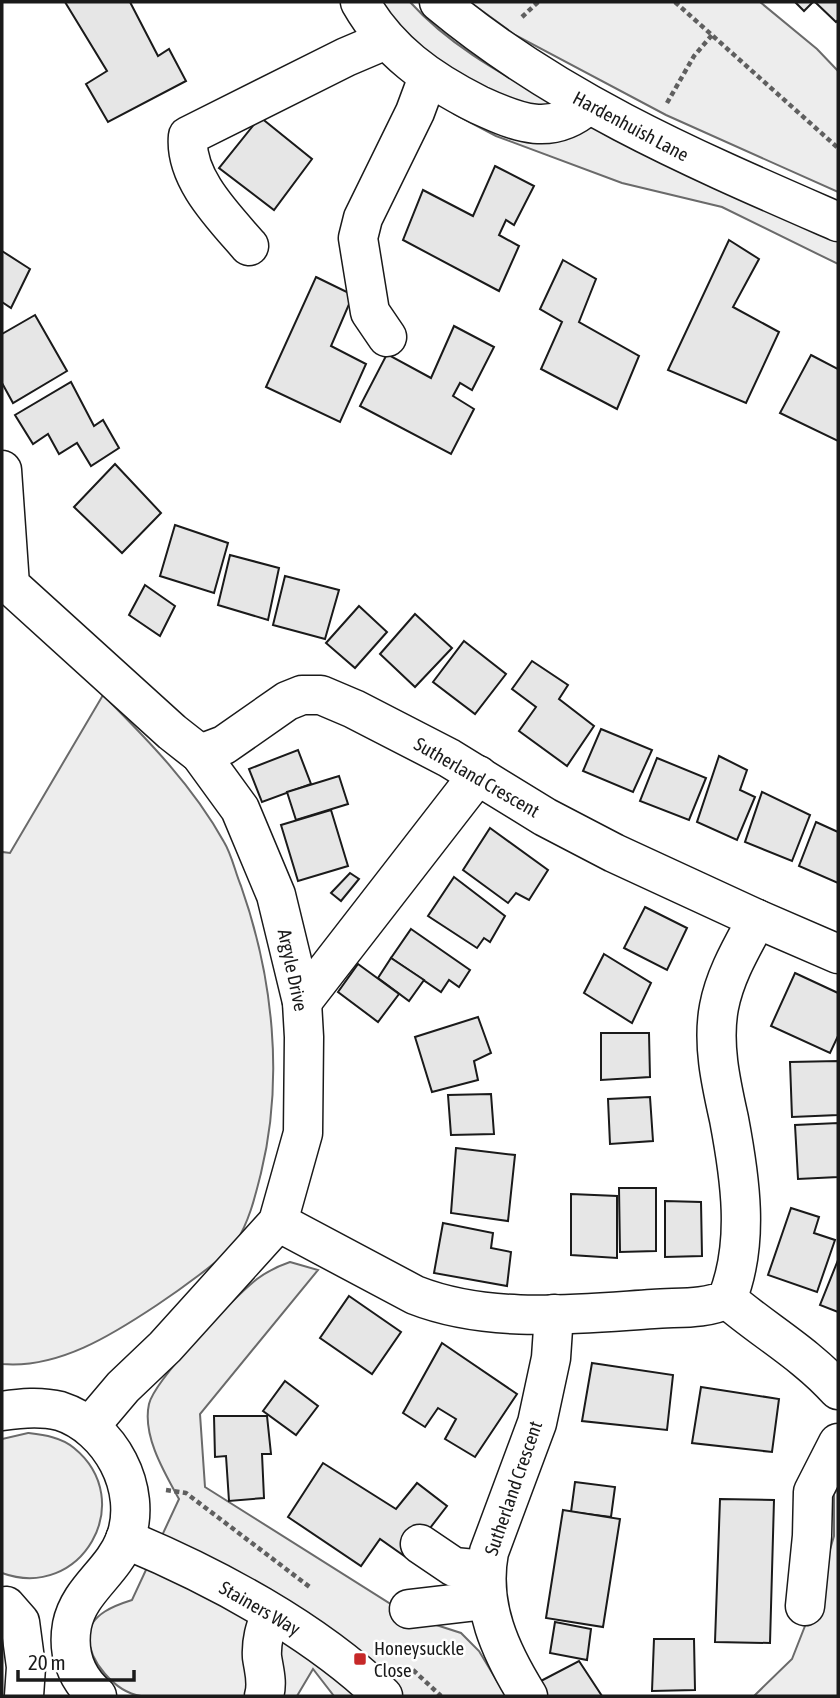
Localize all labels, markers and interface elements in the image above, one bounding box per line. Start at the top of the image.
street label: Hardenhuish Lane [569,86,693,166]
street label: Sutherland Crescent [411,732,543,822]
street label: Argyle Drive [274,927,312,1013]
street label: Sutherland Crescent [480,1418,546,1558]
street label: Stainers Way [216,1576,304,1640]
place label: Honeysuckle Close [374,1637,464,1681]
scale bar [18,1638,133,1682]
text: 20 m [28,1650,66,1674]
marker: Honeysuckle Close [352,1651,368,1667]

